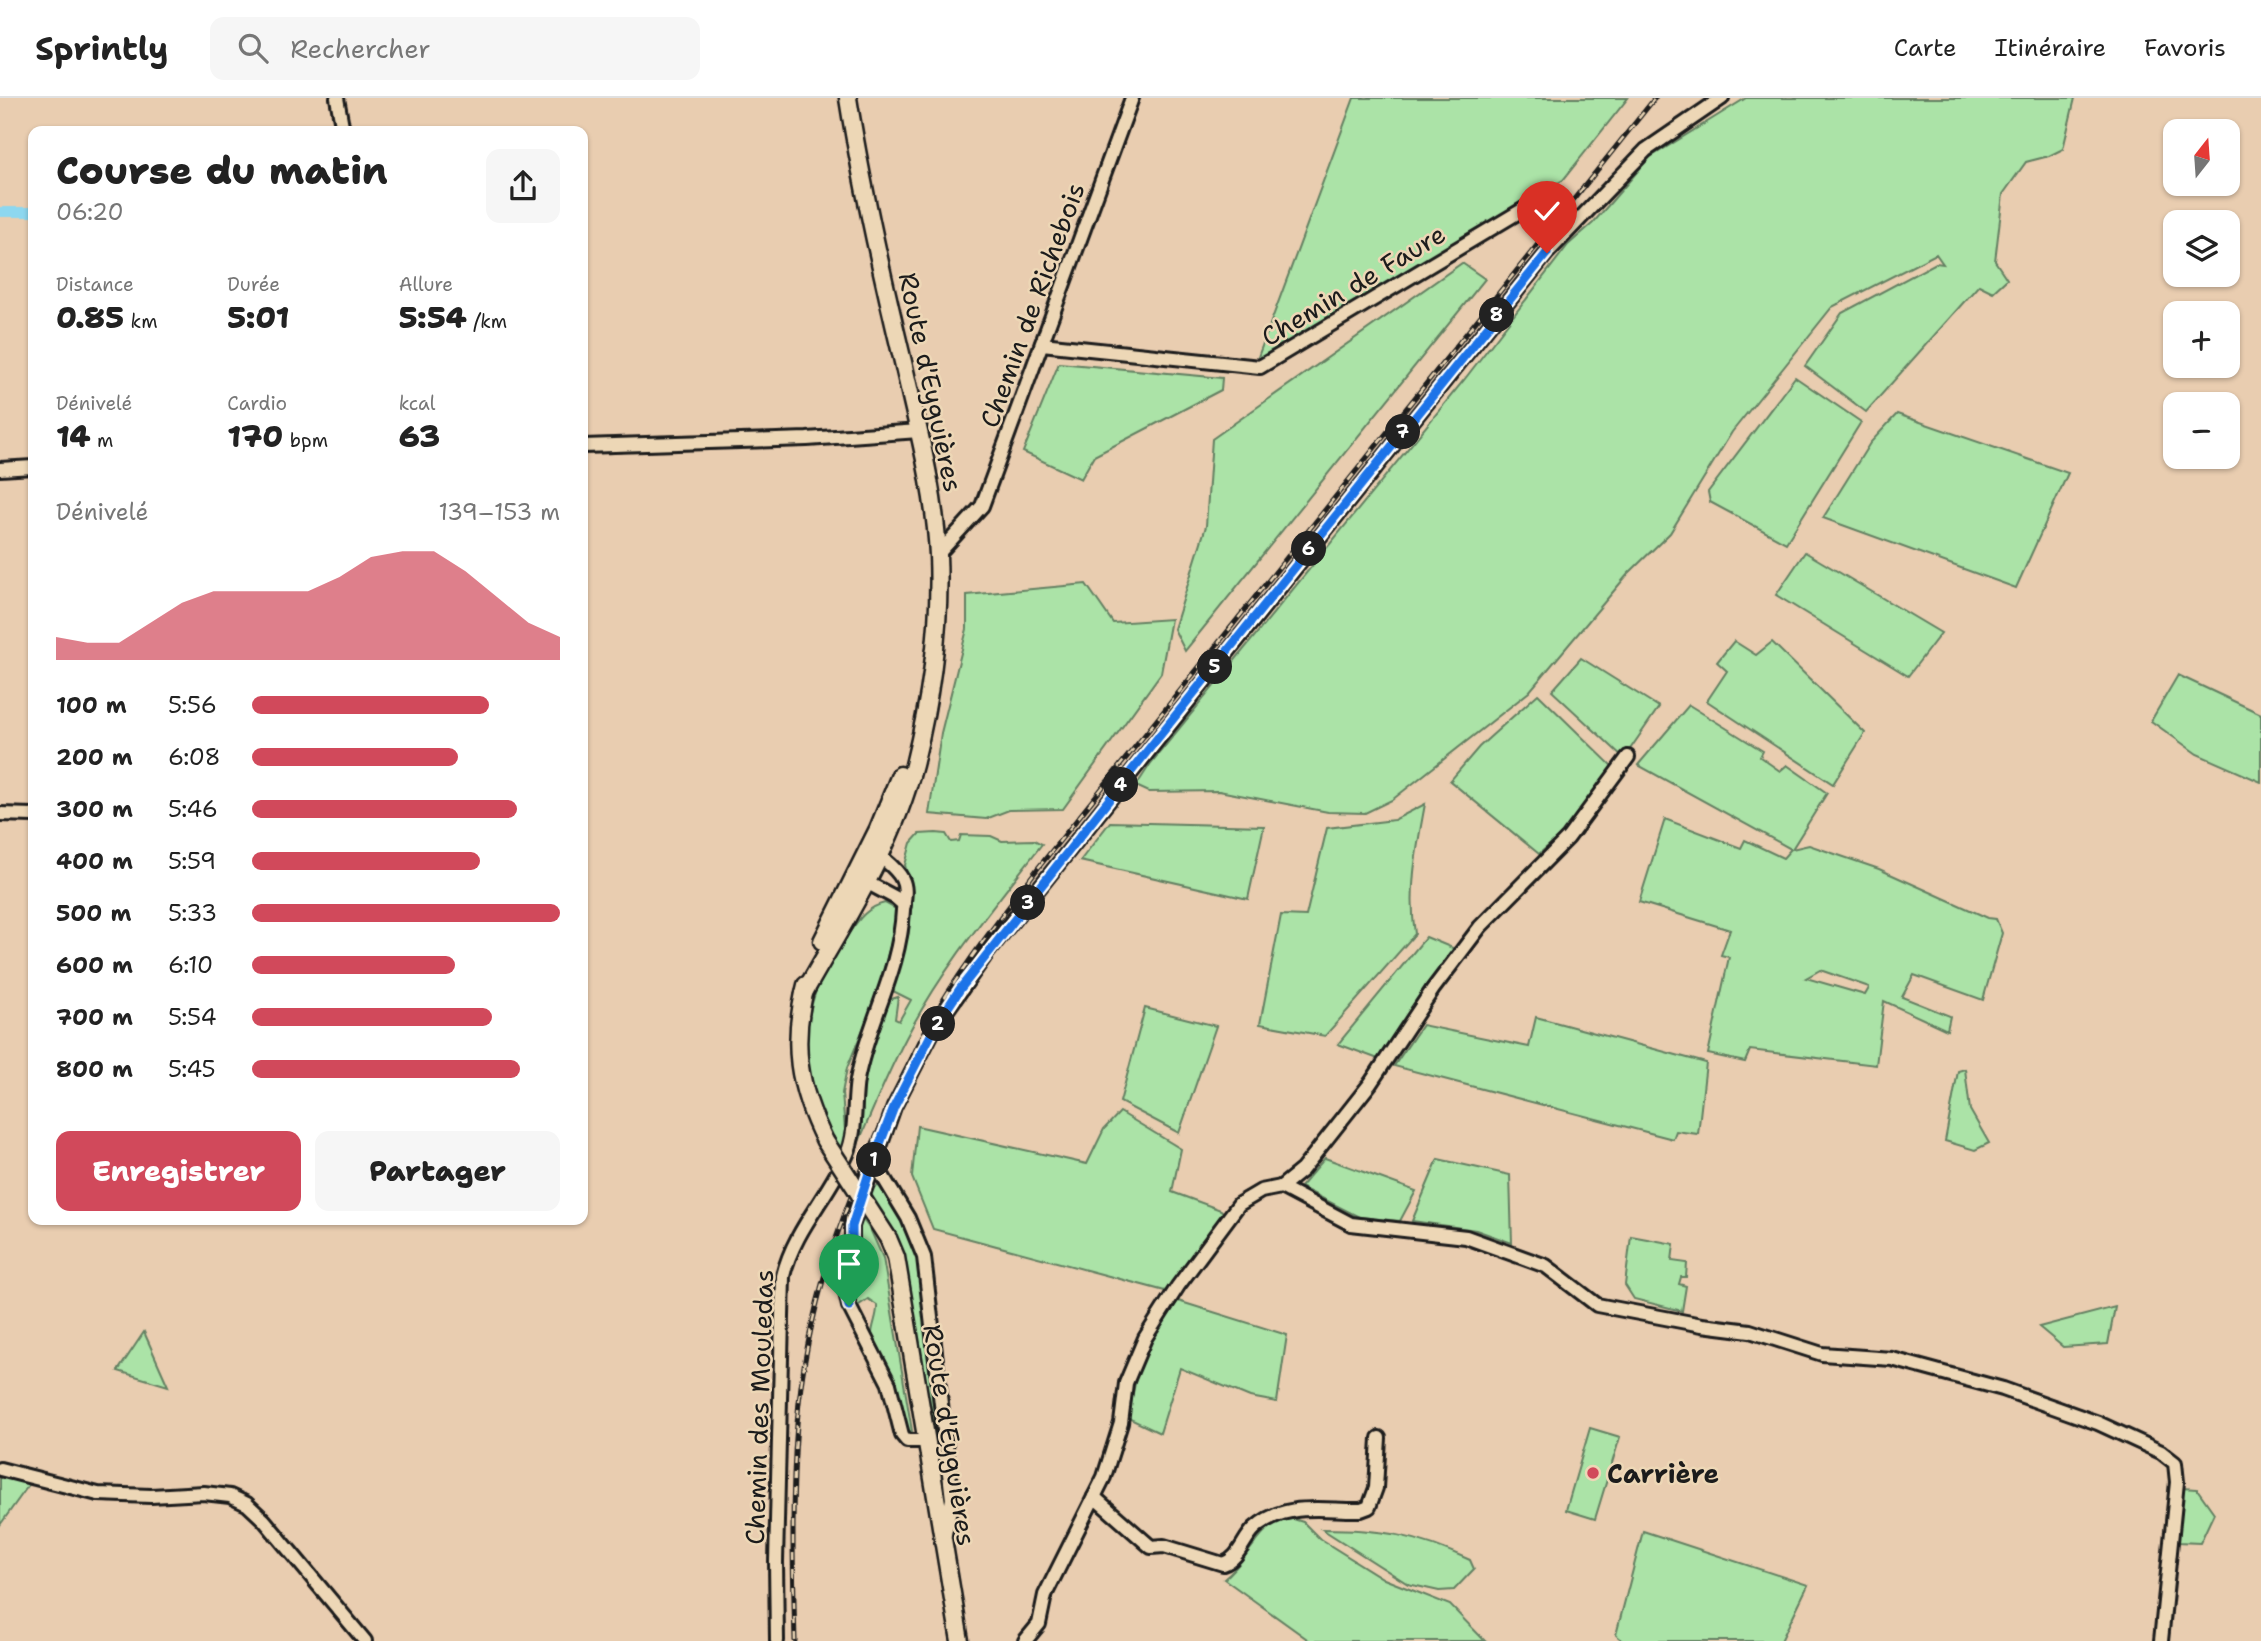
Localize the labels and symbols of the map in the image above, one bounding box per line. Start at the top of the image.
north arrow [2163,119,2240,196]
street label: Chemin de Richebois [971,178,1093,432]
pin [1517,181,1577,253]
street label: Chemin de Faure [1254,216,1452,354]
street label: Route d'Eyguières [891,269,971,495]
pin: 8 [1480,298,1514,332]
pin: 7 [1386,414,1420,450]
pin: 6 [1292,532,1326,566]
pin: 5 [1198,650,1232,684]
pin: 4 [1104,768,1138,802]
pin: 3 [1010,886,1046,920]
pin: 2 [920,1006,956,1042]
pin: 1 [856,1142,892,1178]
pin [819,1234,879,1306]
street label: Chemin des Mouledas [737,1269,781,1545]
street label: Route d'Eyguières [915,1322,985,1548]
place label: Carrière [1607,1456,1719,1491]
marker: Carrière [1585,1465,1601,1481]

